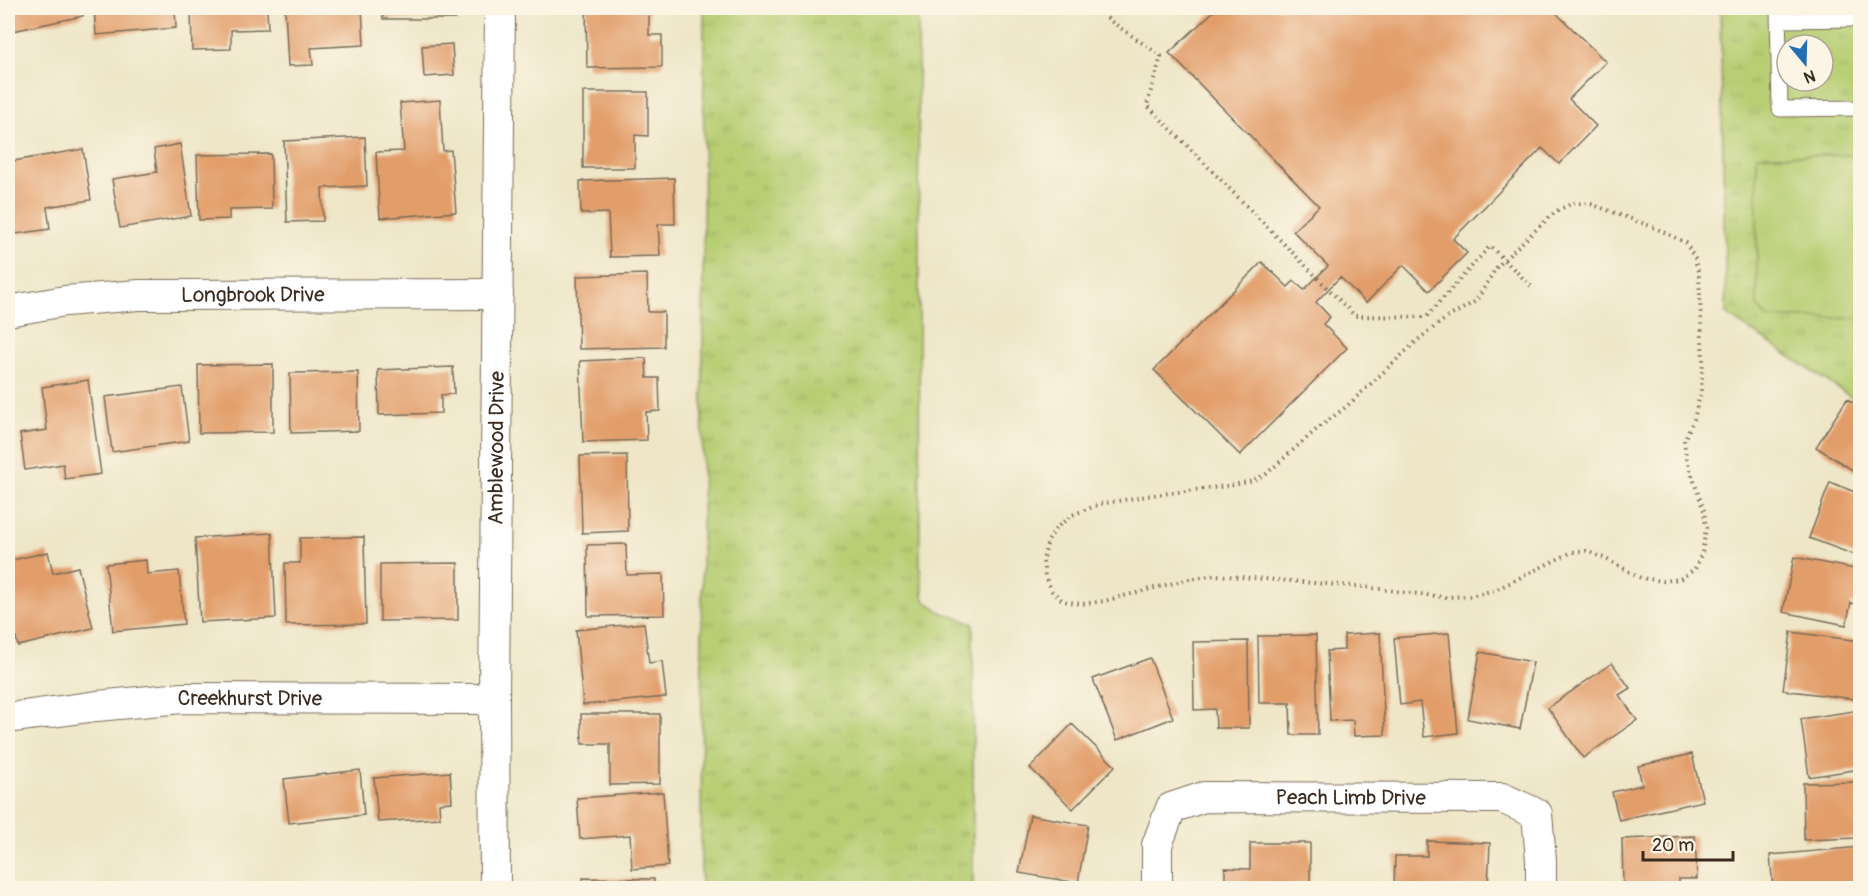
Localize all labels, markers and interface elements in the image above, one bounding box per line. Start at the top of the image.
north arrow [1775,33,1835,93]
text: N [1801,65,1818,88]
street label: Longbrook Drive [181,281,325,308]
street label: Amblewood Drive [482,370,510,525]
street label: Creekhurst Drive [177,684,323,712]
street label: Peach Limb Drive [1275,784,1426,811]
scale bar [1643,824,1733,862]
text: 20 m [1652,834,1694,857]

